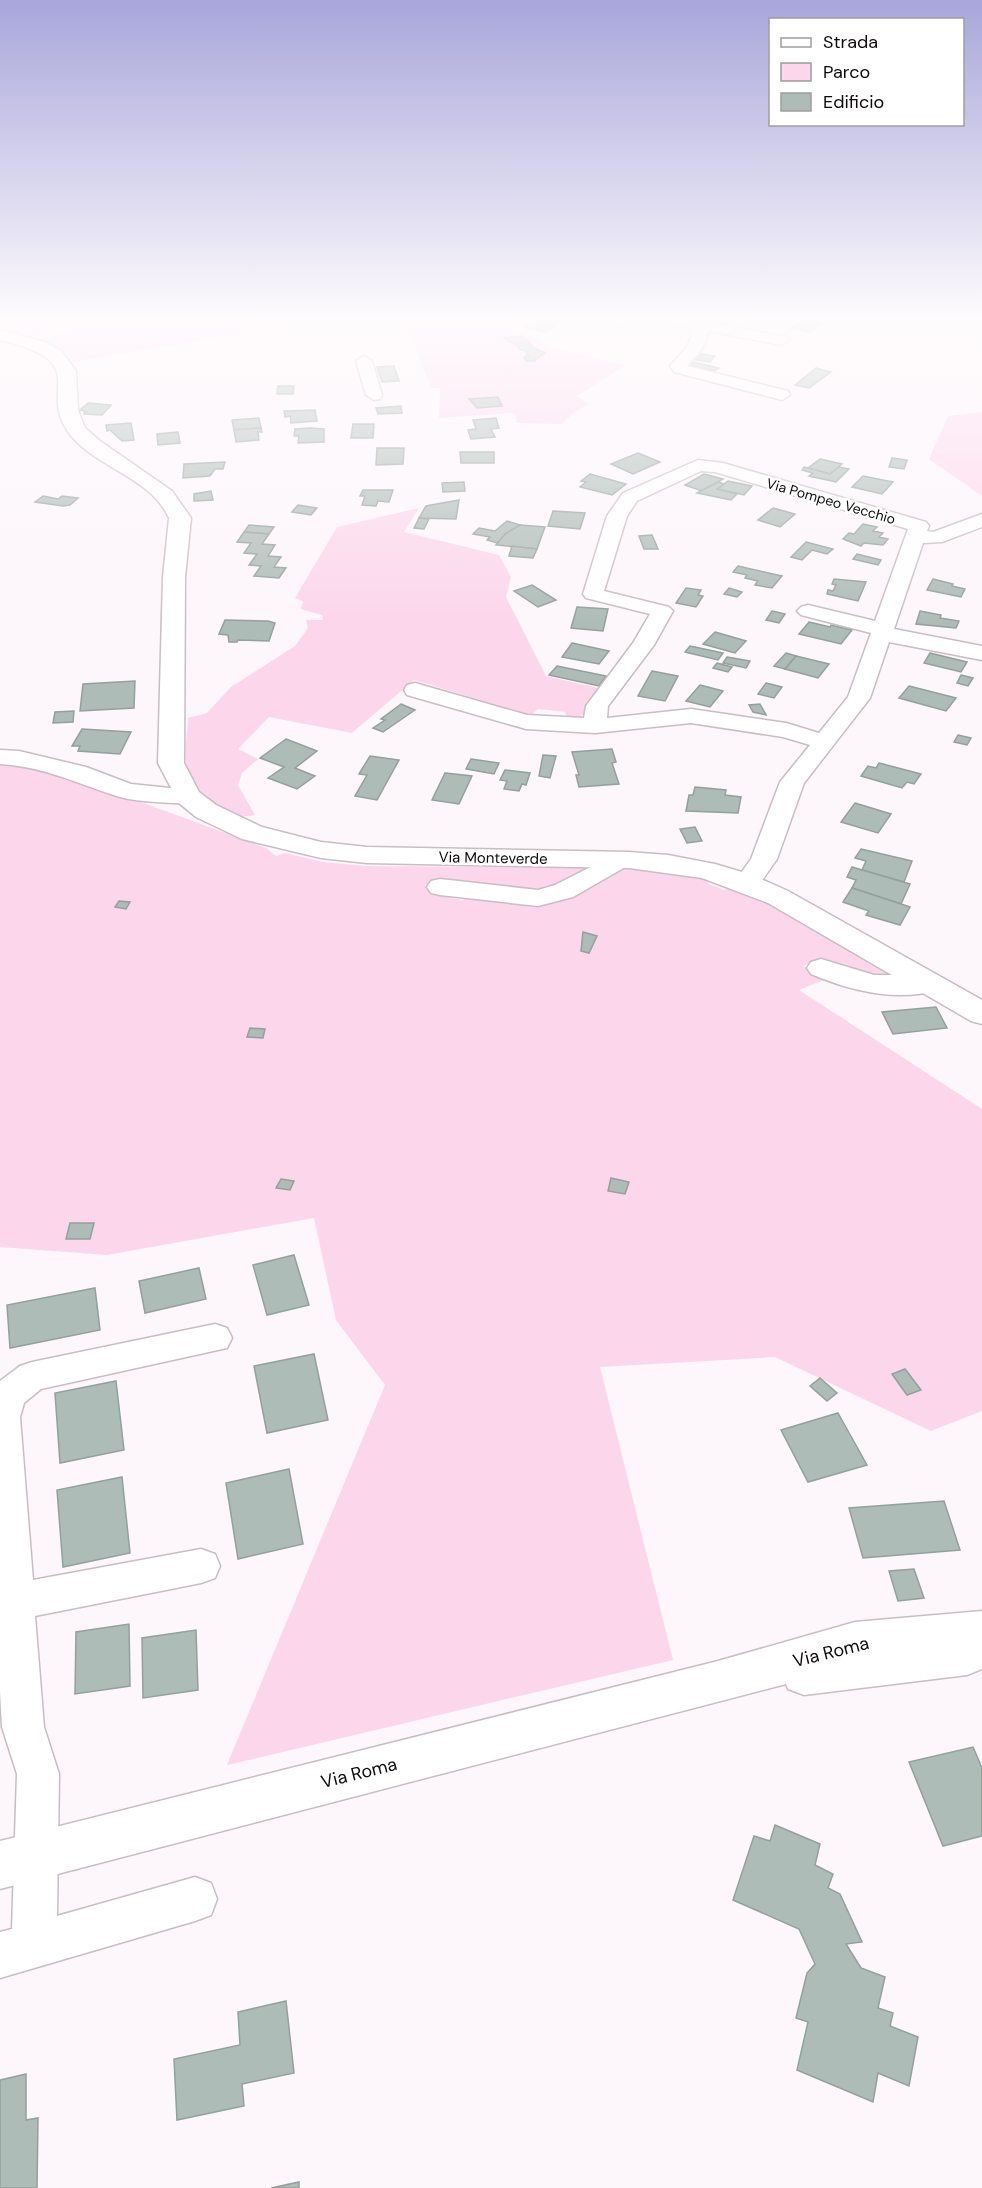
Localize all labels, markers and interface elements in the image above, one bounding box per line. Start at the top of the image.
legend [769,18,964,126]
text: Strada [823,30,878,54]
text: Parco [823,60,870,84]
text: Edificio [823,90,884,114]
street label: Via Pompeo Vecchio [764,474,898,528]
street label: Via Monteverde [438,847,548,869]
street label: Via Roma [790,1631,872,1673]
street label: Via Roma [318,1752,400,1794]

